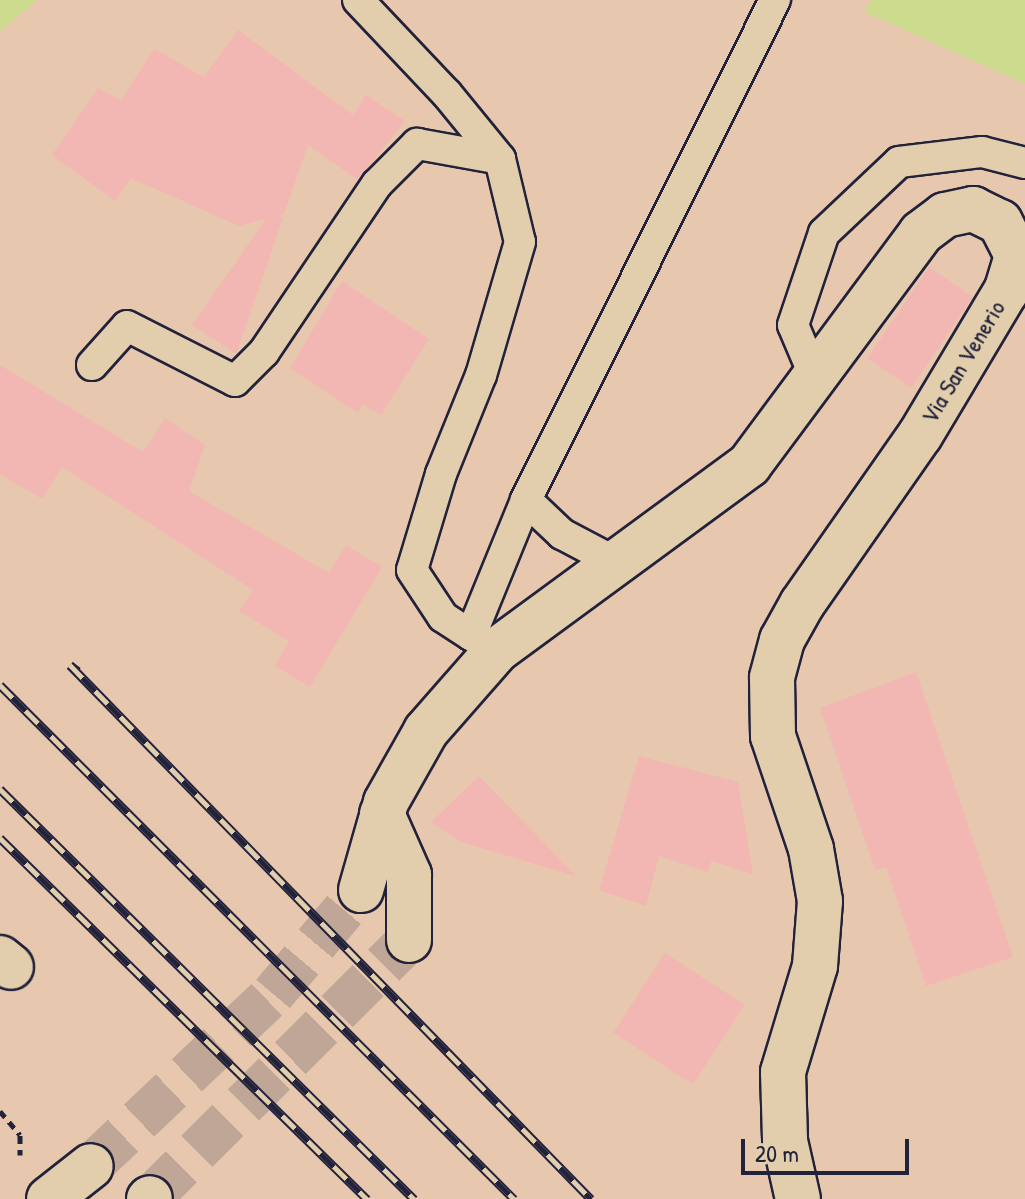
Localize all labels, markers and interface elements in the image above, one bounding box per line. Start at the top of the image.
street label: Via San Venerio [915,295,1011,429]
scale bar [745,1123,913,1173]
text: 20 m [755,1137,799,1169]

